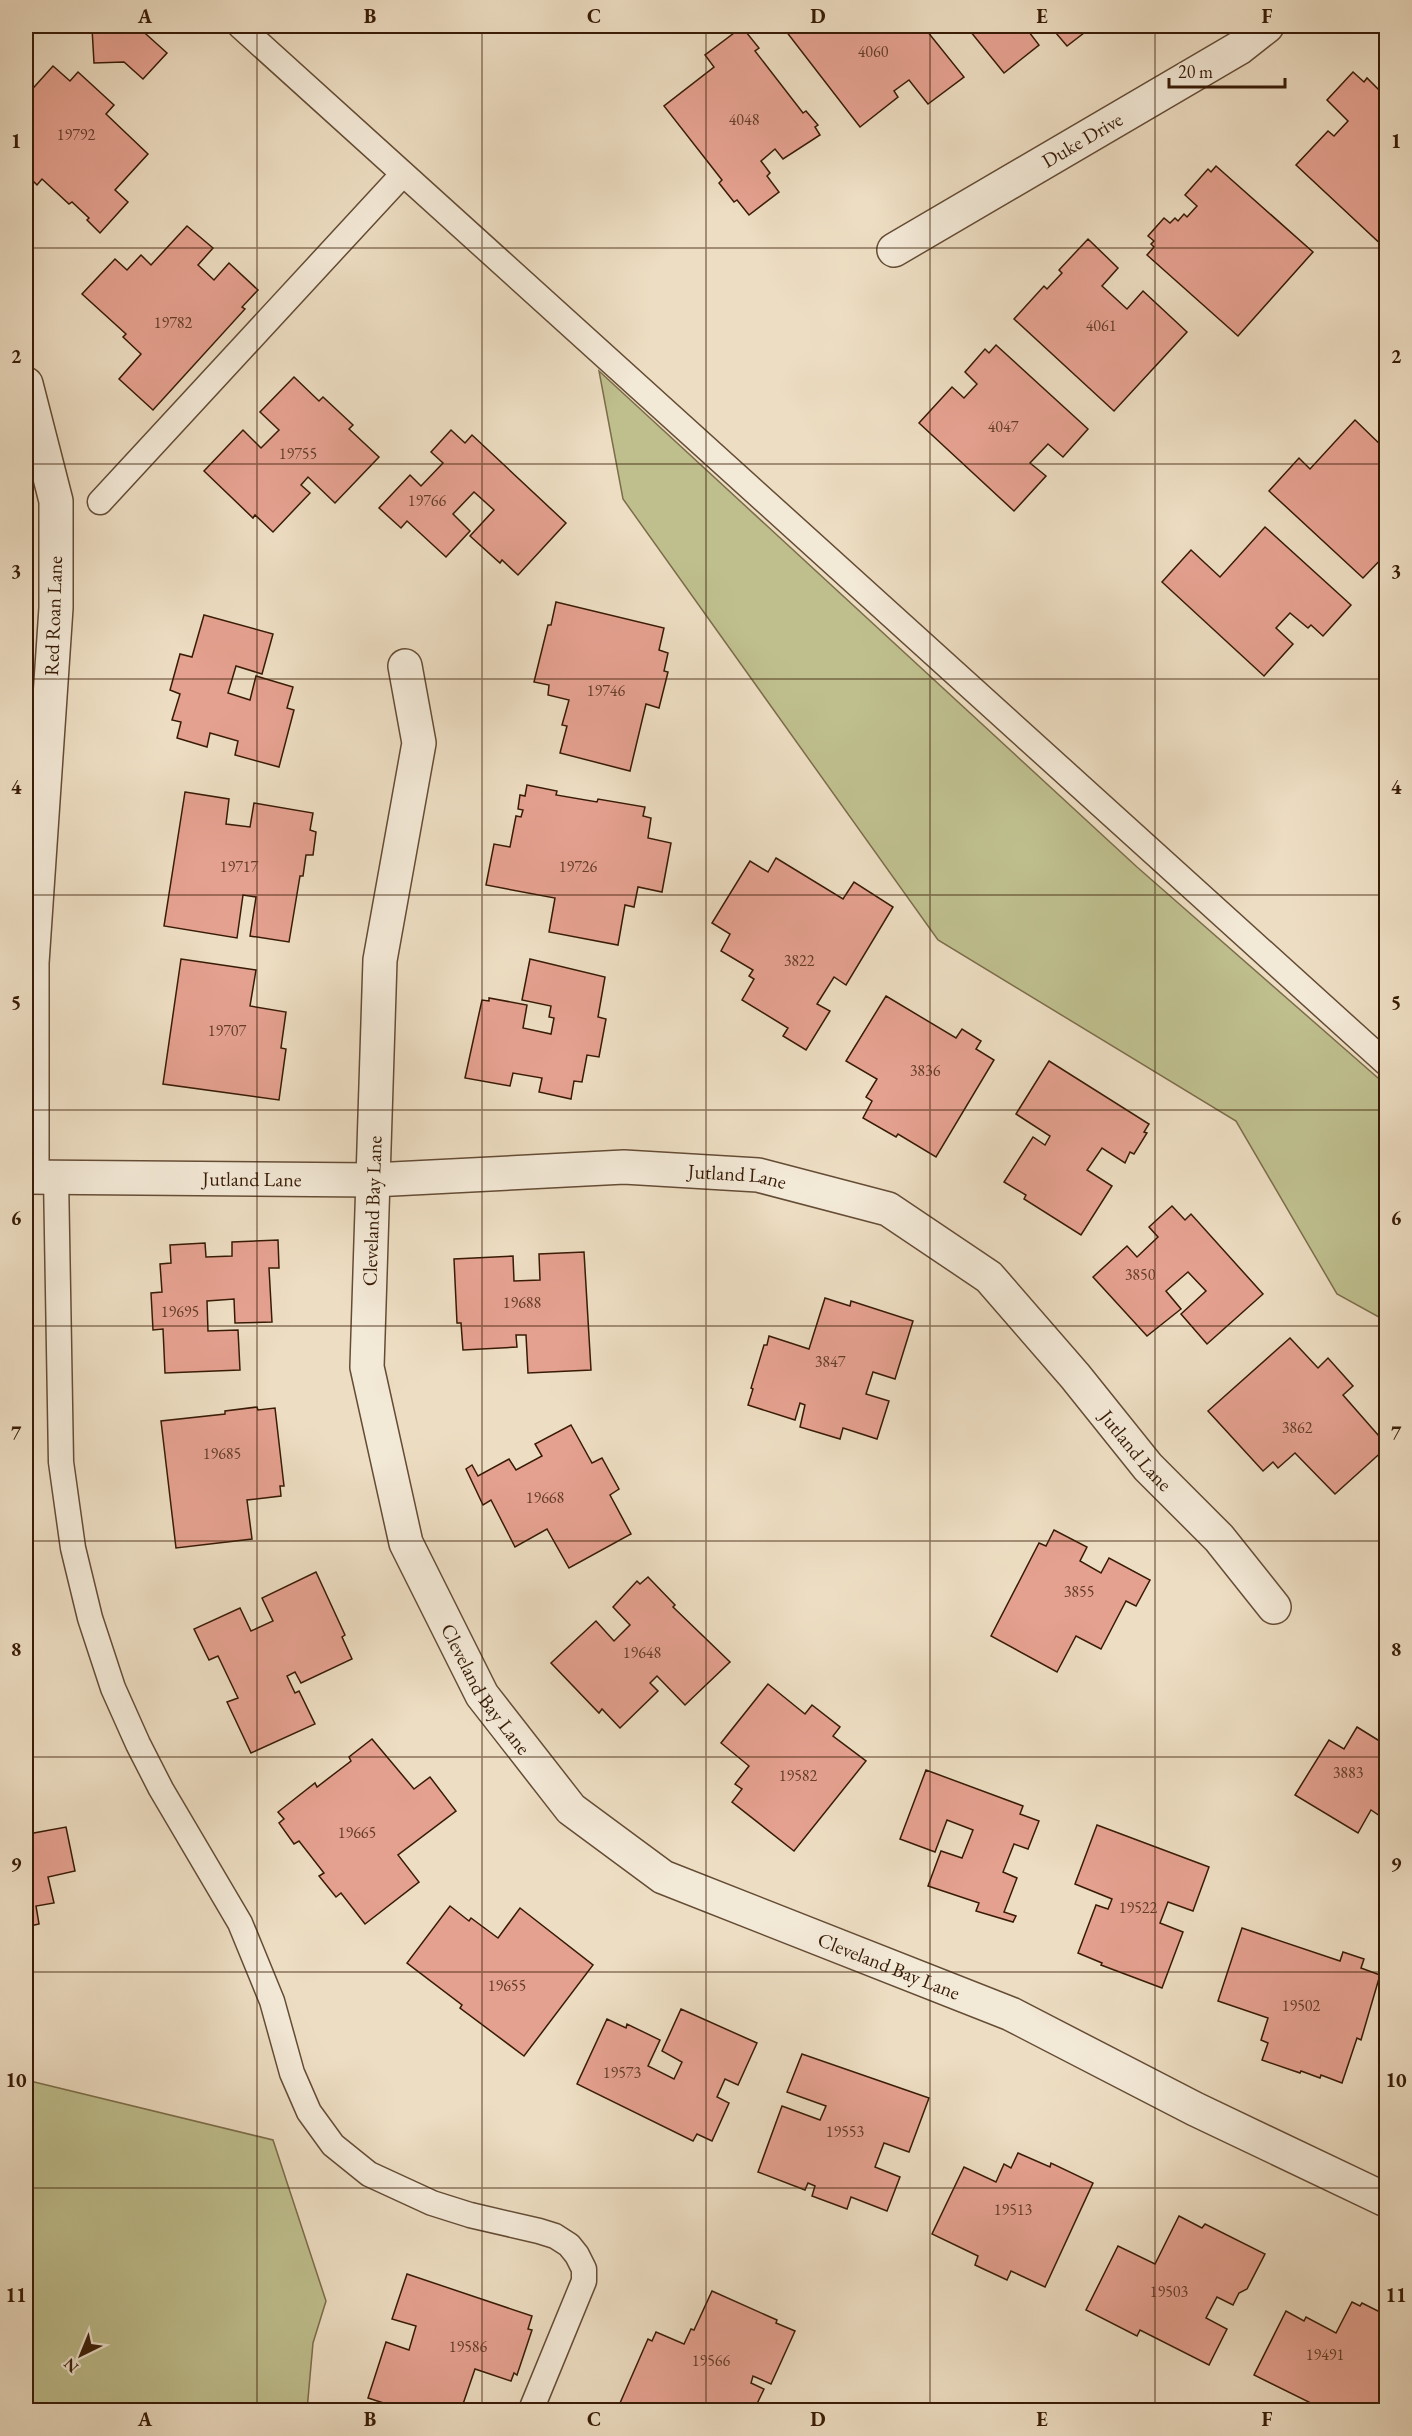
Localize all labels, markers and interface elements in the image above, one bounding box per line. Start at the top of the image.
text: A [137,3,153,29]
text: B [364,3,376,29]
text: C [587,3,601,29]
text: D [810,3,826,29]
text: E [1036,3,1048,29]
text: F [1262,3,1273,29]
house number: 4060 [858,41,889,62]
scale bar [1169,51,1284,89]
text: 20 m [1178,60,1213,83]
street label: Duke Drive [1037,106,1128,174]
house number: 4048 [729,109,760,130]
house number: 19792 [57,124,96,145]
text: 1 [11,128,21,154]
text: 1 [1391,128,1401,154]
house number: 19782 [154,312,193,333]
house number: 4061 [1086,315,1116,336]
text: 2 [11,343,22,369]
text: 2 [1391,343,1402,369]
house number: 4047 [988,416,1019,437]
house number: 19755 [279,443,317,464]
house number: 19766 [408,490,447,511]
street label: Red Roan Lane [38,555,68,677]
text: 3 [11,558,21,584]
text: 3 [1391,558,1401,584]
house number: 19746 [587,680,626,701]
text: 4 [11,774,22,800]
text: 4 [1391,774,1402,800]
house number: 19717 [220,856,259,877]
house number: 19726 [559,856,598,877]
house number: 3822 [784,950,815,971]
text: 5 [11,989,21,1015]
text: 5 [1391,989,1401,1015]
house number: 19707 [208,1020,247,1041]
house number: 3836 [910,1060,941,1081]
street label: Cleveland Bay Lane [356,1135,388,1287]
street label: Jutland Lane [685,1158,790,1195]
street label: Jutland Lane [200,1166,302,1192]
text: 6 [11,1205,22,1231]
text: 6 [1391,1205,1402,1231]
house number: 3850 [1125,1264,1156,1285]
house number: 19688 [503,1292,542,1313]
house number: 19695 [161,1301,199,1322]
house number: 3847 [815,1351,846,1372]
street label: Jutland Lane [1093,1403,1178,1497]
house number: 3862 [1282,1417,1313,1438]
text: 7 [11,1420,22,1446]
text: 7 [1391,1420,1402,1446]
house number: 19685 [203,1443,241,1464]
house number: 19668 [526,1487,565,1508]
house number: 3855 [1064,1581,1094,1602]
street label: Cleveland Bay Lane [435,1619,537,1760]
text: 8 [11,1636,21,1662]
text: 8 [1391,1636,1401,1662]
house number: 19648 [623,1642,662,1663]
house number: 3883 [1333,1762,1364,1783]
house number: 19582 [779,1765,818,1786]
house number: 19665 [338,1822,376,1843]
text: 9 [11,1851,22,1877]
text: 9 [1391,1851,1402,1877]
house number: 19522 [1119,1897,1158,1918]
street label: Cleveland Bay Lane [814,1926,964,2006]
house number: 19655 [488,1975,526,1996]
house number: 19502 [1282,1995,1321,2016]
house number: 19573 [603,2062,642,2083]
text: 10 [5,2067,27,2093]
text: 10 [1385,2067,1407,2093]
house number: 19553 [826,2121,865,2142]
house number: 19513 [994,2199,1033,2220]
house number: 19503 [1150,2281,1189,2302]
text: 11 [5,2282,27,2308]
text: 11 [1385,2282,1407,2308]
north arrow [51,2325,111,2385]
house number: 19586 [449,2336,488,2357]
house number: 19491 [1306,2344,1344,2365]
house number: 19566 [692,2350,731,2371]
text: N [59,2353,83,2378]
text: A [137,2406,153,2432]
text: B [364,2406,376,2432]
text: C [587,2406,601,2432]
text: D [810,2406,826,2432]
text: E [1036,2406,1048,2432]
text: F [1262,2406,1273,2432]

